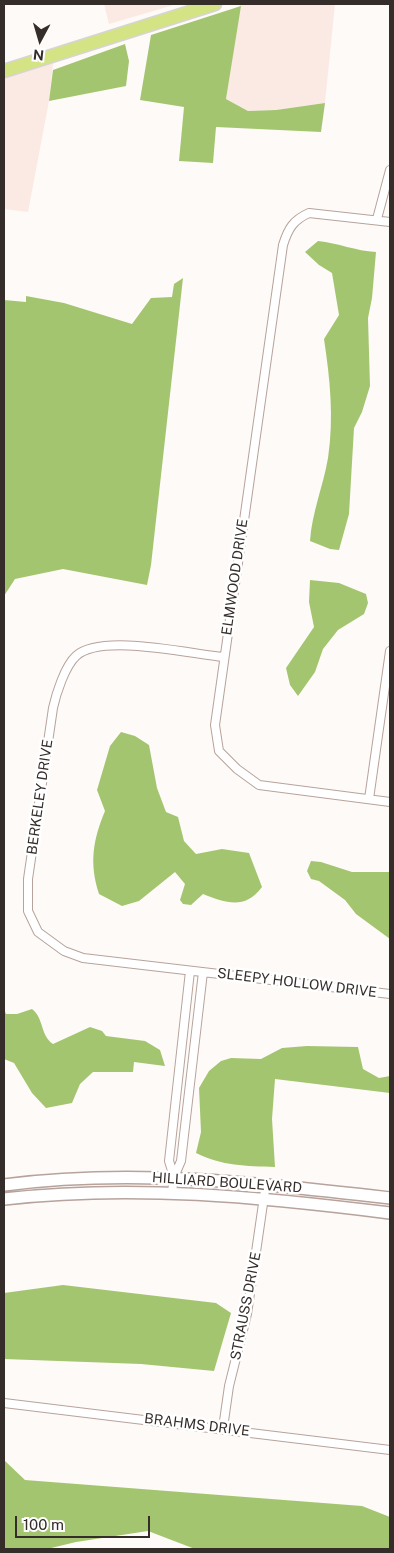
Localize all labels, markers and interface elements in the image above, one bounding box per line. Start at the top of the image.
north arrow [15,15,65,65]
text: N [32,46,45,63]
street label: ELMWOOD DRIVE [219,518,251,636]
street label: BERKELEY DRIVE [24,738,56,856]
street label: SLEEPY HOLLOW DRIVE [216,965,378,1001]
street label: HILLIARD BOULEVARD [151,1169,303,1197]
street label: STRAUSS DRIVE [227,1251,265,1361]
street label: BRAHMS DRIVE [143,1410,251,1440]
scale bar [18,1506,152,1538]
text: 100 m [23,1516,64,1533]

